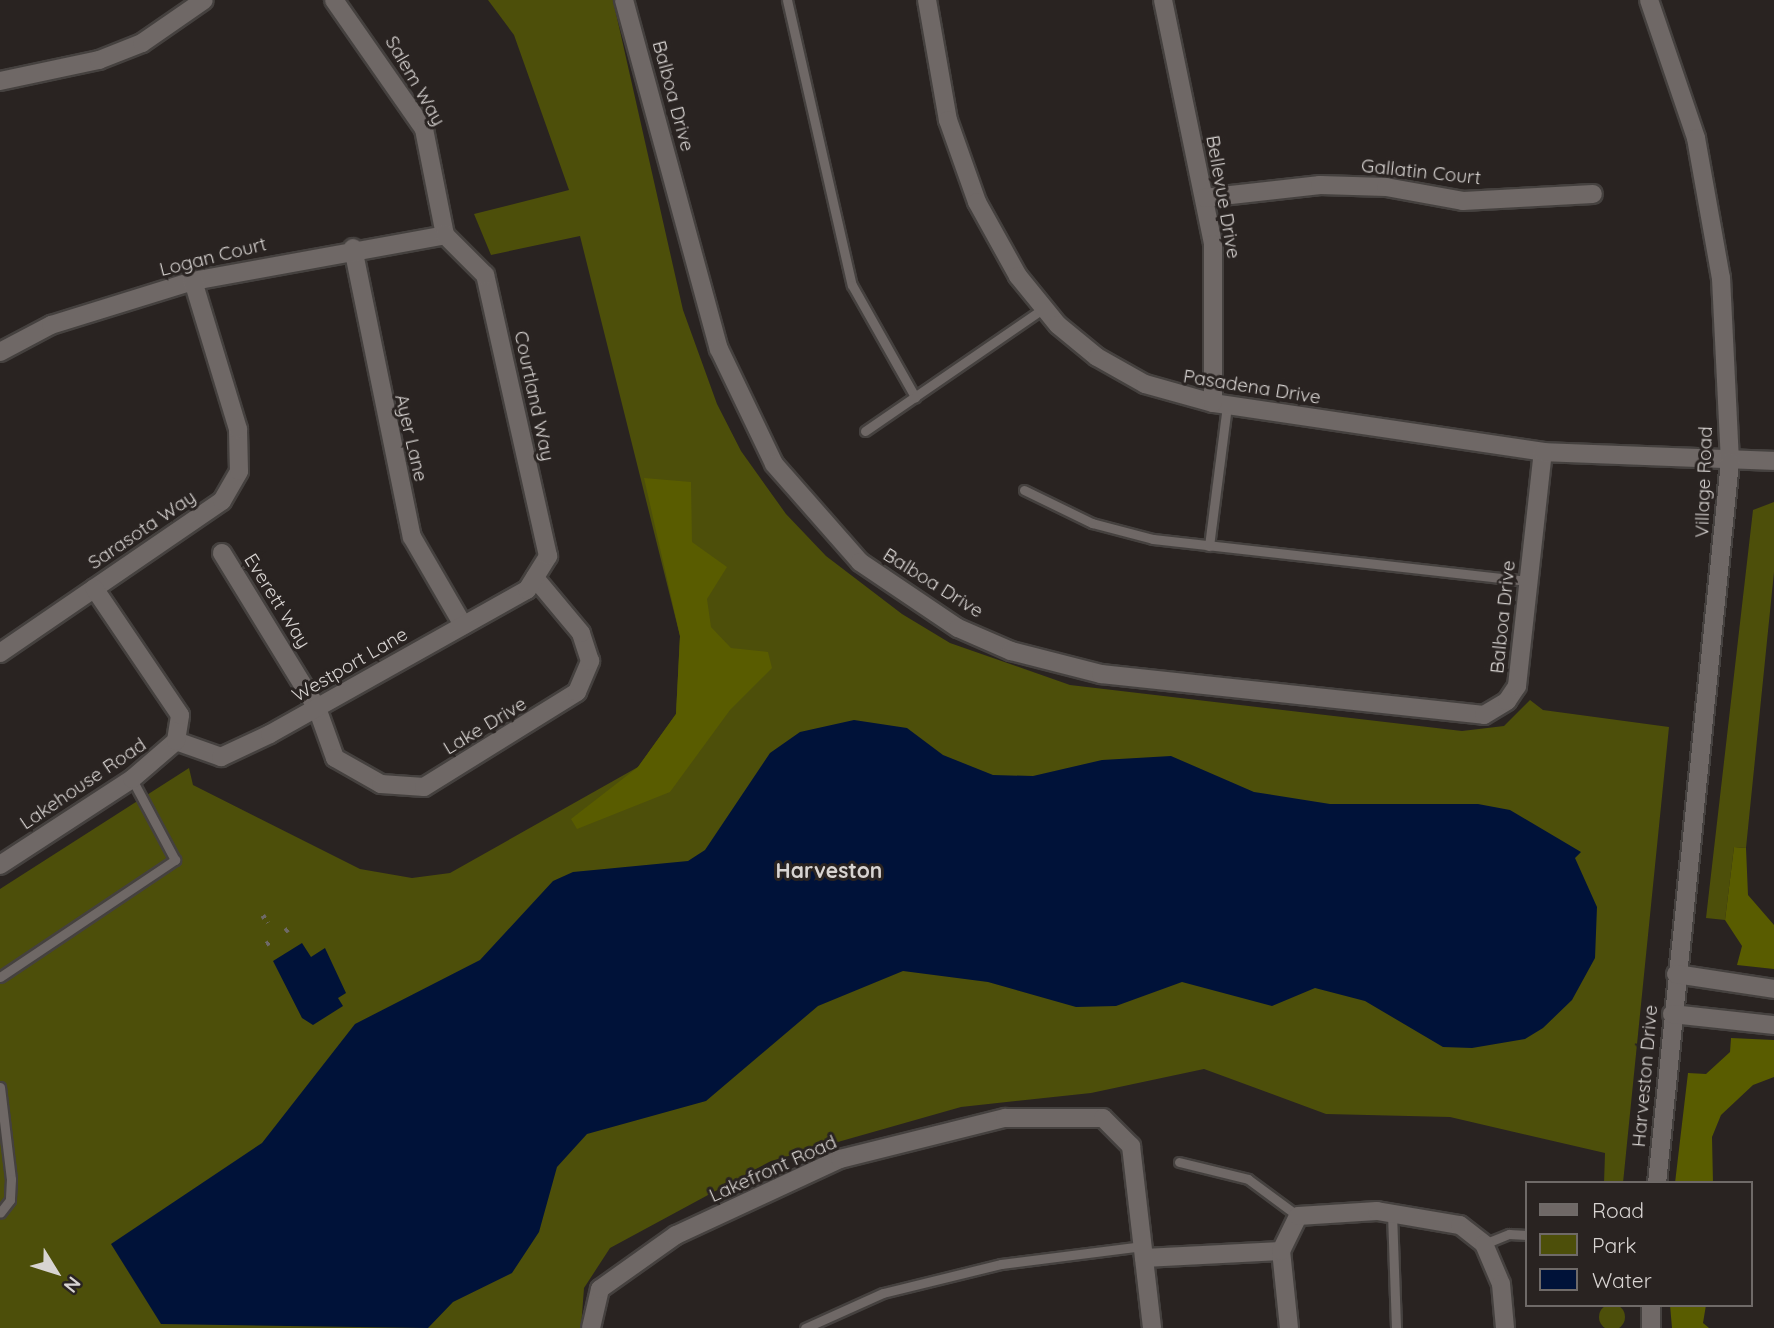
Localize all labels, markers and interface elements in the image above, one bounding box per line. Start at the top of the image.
street label: Salem Way [380,32,450,130]
street label: Balboa Drive [647,38,699,154]
street label: Bellevue Drive [1201,134,1245,260]
street label: Gallatin Court [1360,154,1482,190]
street label: Logan Court [157,233,269,281]
street label: Courtland Way [509,329,559,463]
street label: Pasadena Drive [1182,365,1322,409]
street label: Ayer Lane [390,392,432,484]
street label: Village Road [1691,426,1717,538]
street label: Sarasota Way [84,486,200,574]
street label: Balboa Drive [879,543,987,623]
street label: Everett Way [239,549,315,653]
street label: Balboa Drive [1486,559,1520,675]
street label: Westport Lane [288,623,412,707]
street label: Lake Drive [439,692,531,760]
street label: Lakehouse Road [16,733,150,835]
district label: Harveston [776,857,882,883]
street label: Harveston Drive [1627,1004,1663,1148]
street label: Lakefront Road [706,1131,840,1207]
legend [1526,1181,1753,1307]
text: Road [1592,1197,1644,1223]
text: Park [1592,1232,1636,1258]
north arrow [21,1237,91,1307]
text: Water [1592,1267,1652,1293]
text: N [59,1272,86,1298]

